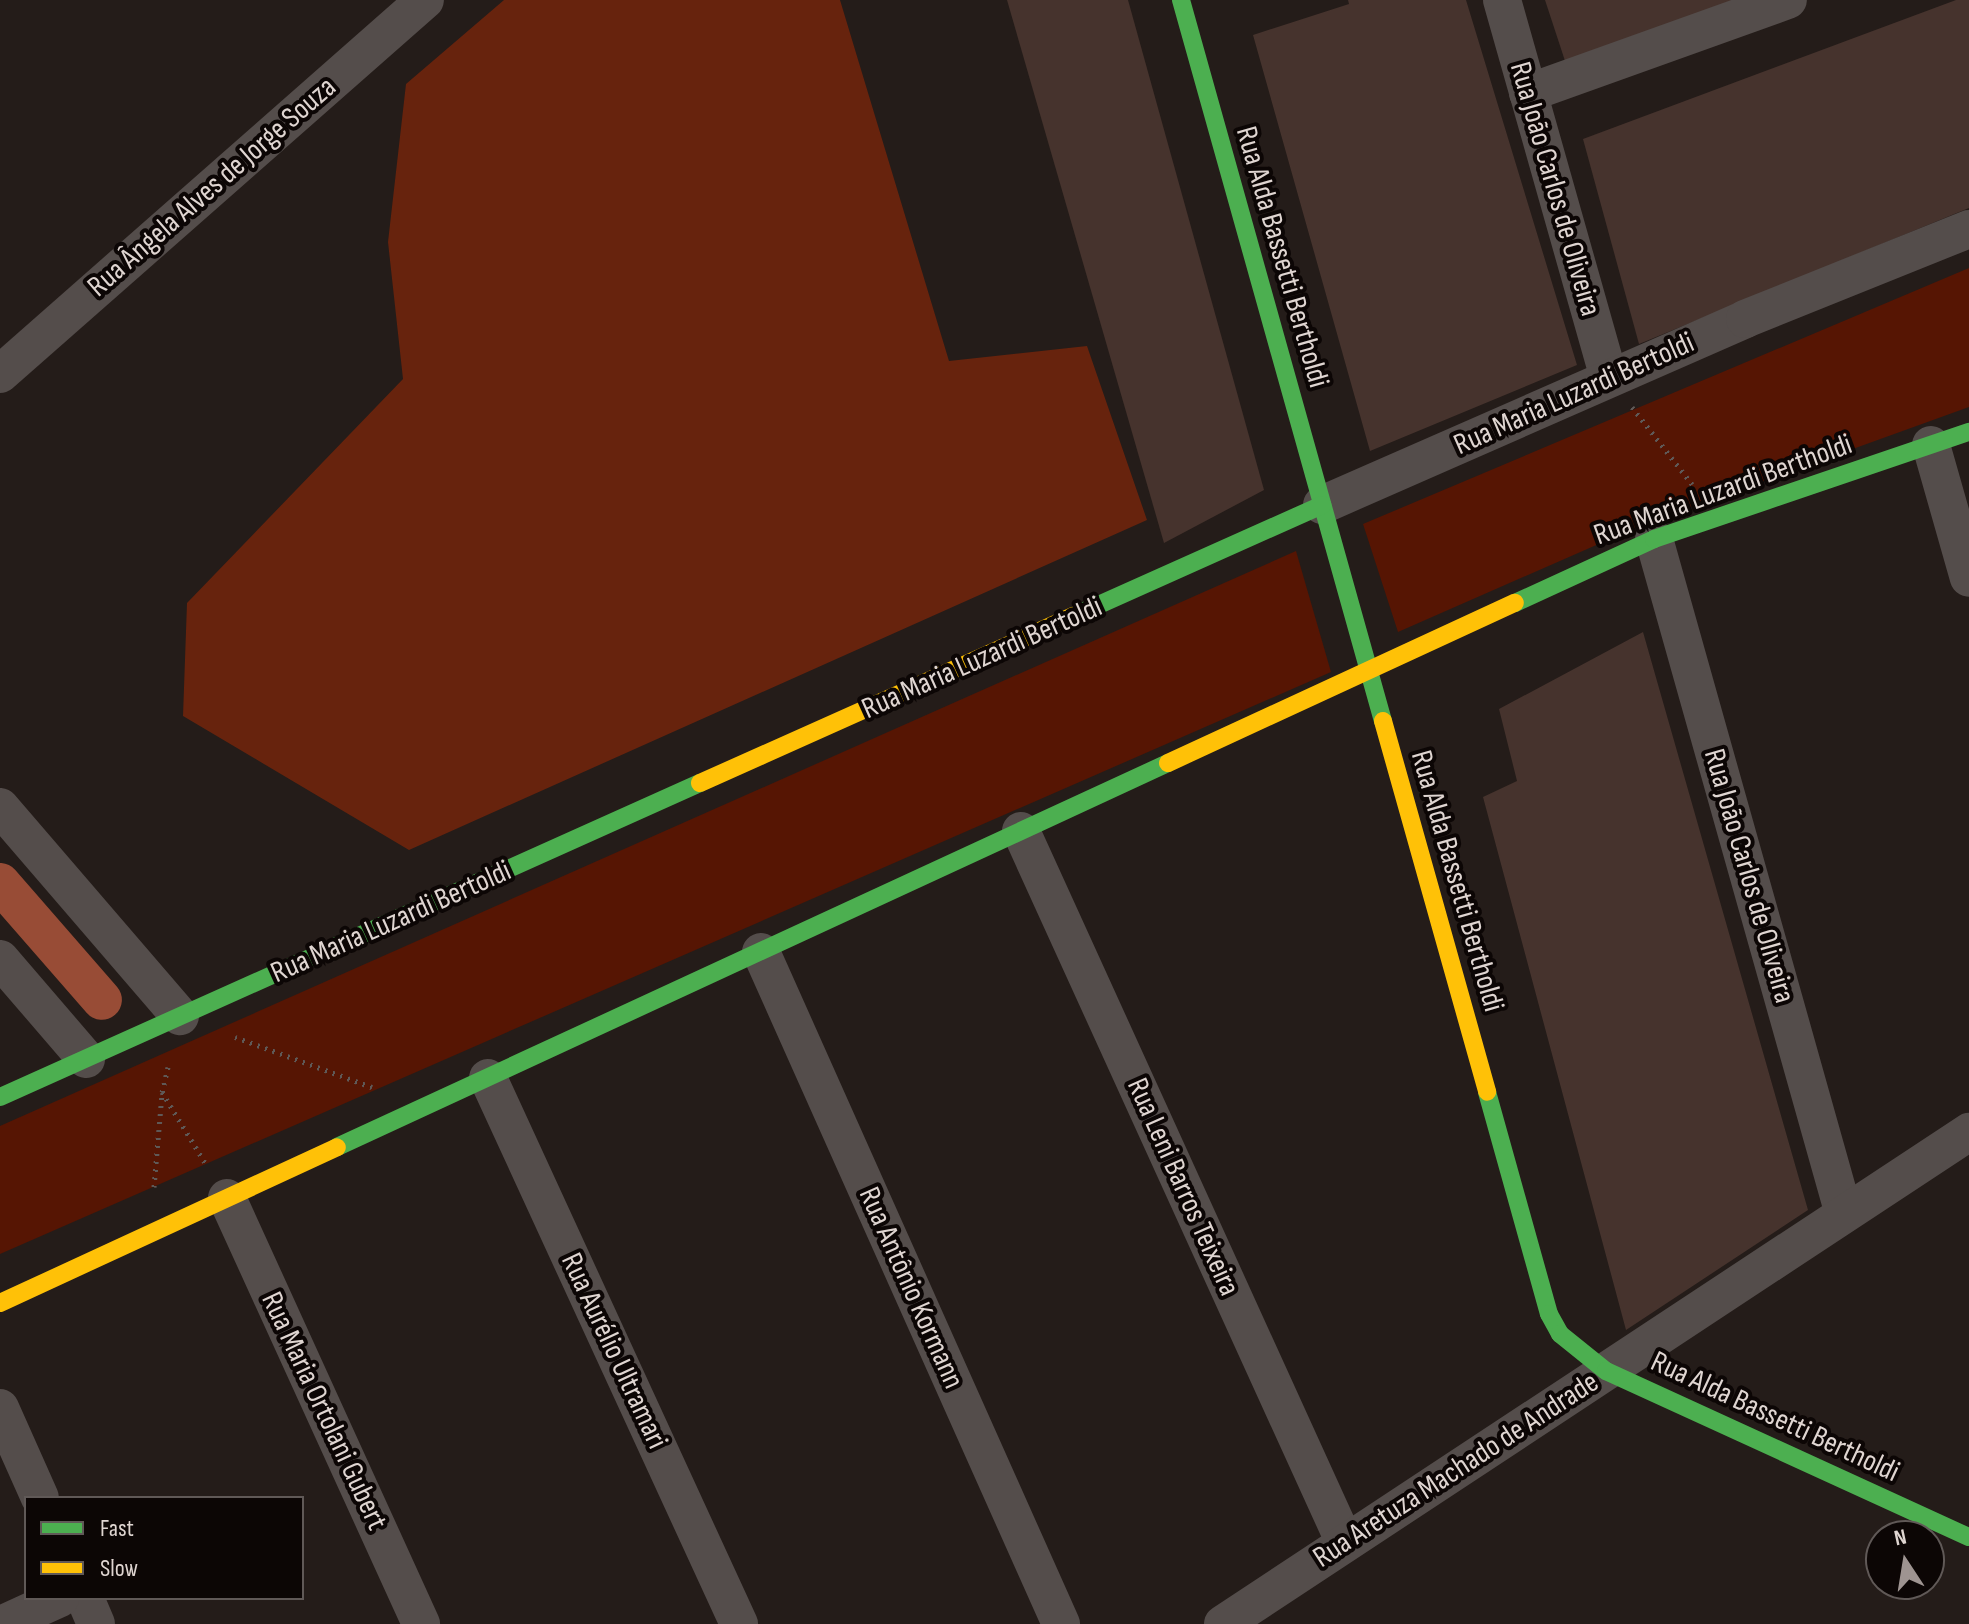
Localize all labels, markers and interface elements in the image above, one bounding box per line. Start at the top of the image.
street label: Rua João Carlos de Oliveira [1502,58,1608,320]
street label: Rua Ângela Alves de Jorge Souza [81,69,343,305]
street label: Rua Alda Bassetti Bertholdi [1228,122,1336,392]
street label: Rua Maria Luzardi Bertoldi [1448,325,1700,463]
street label: Rua Maria Luzardi Bertholdi [1589,427,1857,553]
street label: Rua Maria Luzardi Bertoldi [856,589,1108,727]
street label: Rua João Carlos de Oliveira [1696,745,1802,1007]
street label: Rua Alda Bassetti Bertholdi [1403,746,1511,1016]
street label: Rua Maria Luzardi Bertoldi [265,853,517,991]
street label: Rua Leni Barros Teixeira [1119,1073,1247,1301]
street label: Rua Antônio Kormann [850,1182,972,1394]
street label: Rua Aurélio Ultramari [553,1248,675,1454]
street label: Rua Maria Ortolani Gubert [253,1286,395,1536]
street label: Rua Alda Bassetti Bertholdi [1645,1344,1905,1490]
street label: Rua Aretuza Machado de Andrade [1307,1364,1605,1576]
legend [24,1496,304,1600]
text: Fast [100,1514,134,1543]
north arrow [1865,1520,1945,1600]
text: N [1892,1524,1909,1552]
text: Slow [100,1554,138,1583]

